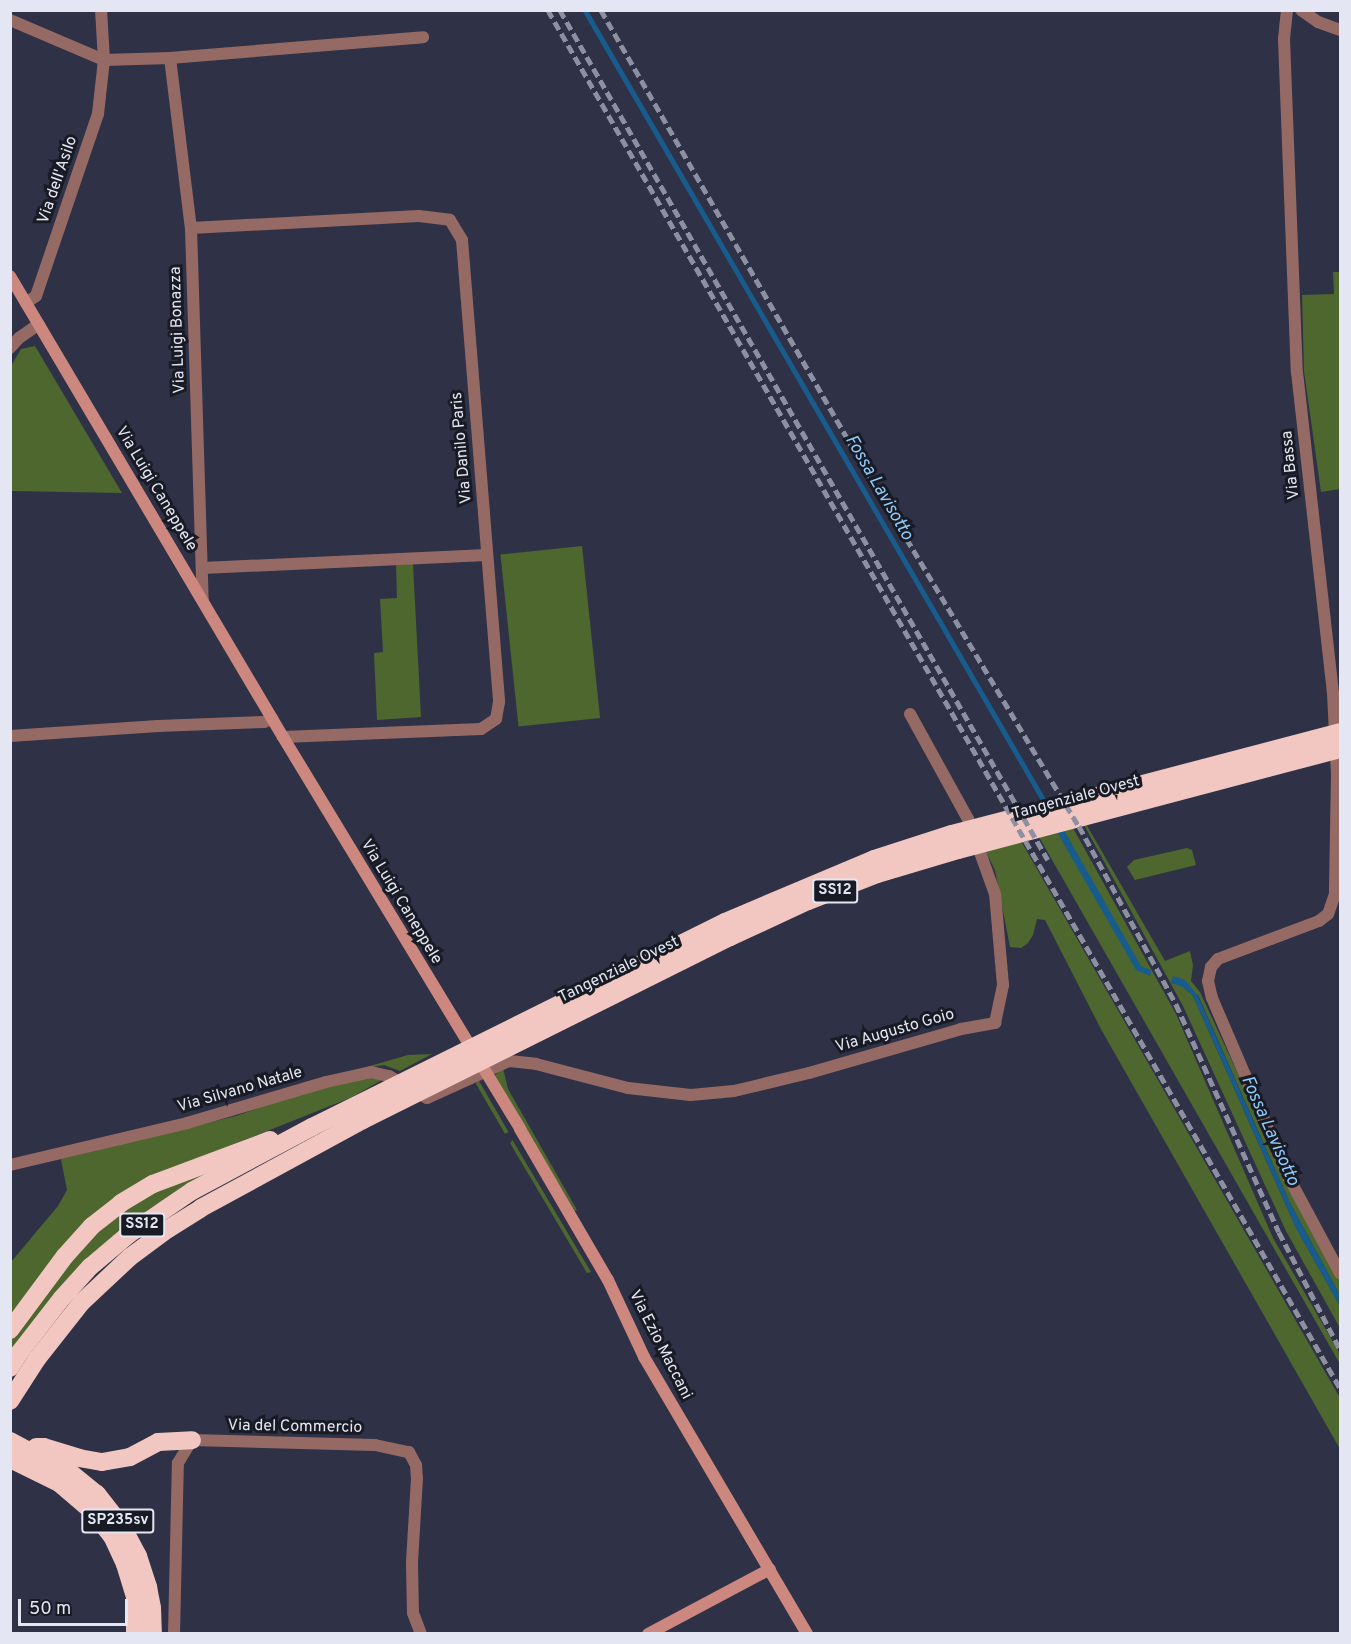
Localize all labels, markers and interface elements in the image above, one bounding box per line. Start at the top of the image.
street label: Via dell'Asilo [34,134,82,226]
street label: Via Luigi Bonazza [166,266,190,394]
street label: Via Danilo Paris [448,391,476,505]
street label: Via Luigi Caneppele [111,423,201,555]
street label: Via Bassa [1278,430,1304,500]
water label: Fossa Lavisotto [839,432,917,544]
street label: Tangenziale Ovest [1010,772,1142,824]
street label: Via Luigi Caneppele [356,836,446,968]
road number: SS12 [811,879,859,903]
street label: Tangenziale Ovest [556,933,682,1007]
street label: Via Augusto Goio [833,1005,957,1057]
street label: Via Silvano Natale [175,1063,305,1117]
water label: Fossa Lavisotto [1235,1073,1303,1189]
road number: SS12 [118,1213,166,1237]
street label: Via Ezio Maccani [624,1287,696,1403]
street label: Via del Commercio [228,1416,362,1438]
road number: SP235sv [80,1509,156,1533]
scale bar [21,1587,130,1625]
text: 50 m [29,1598,71,1621]

